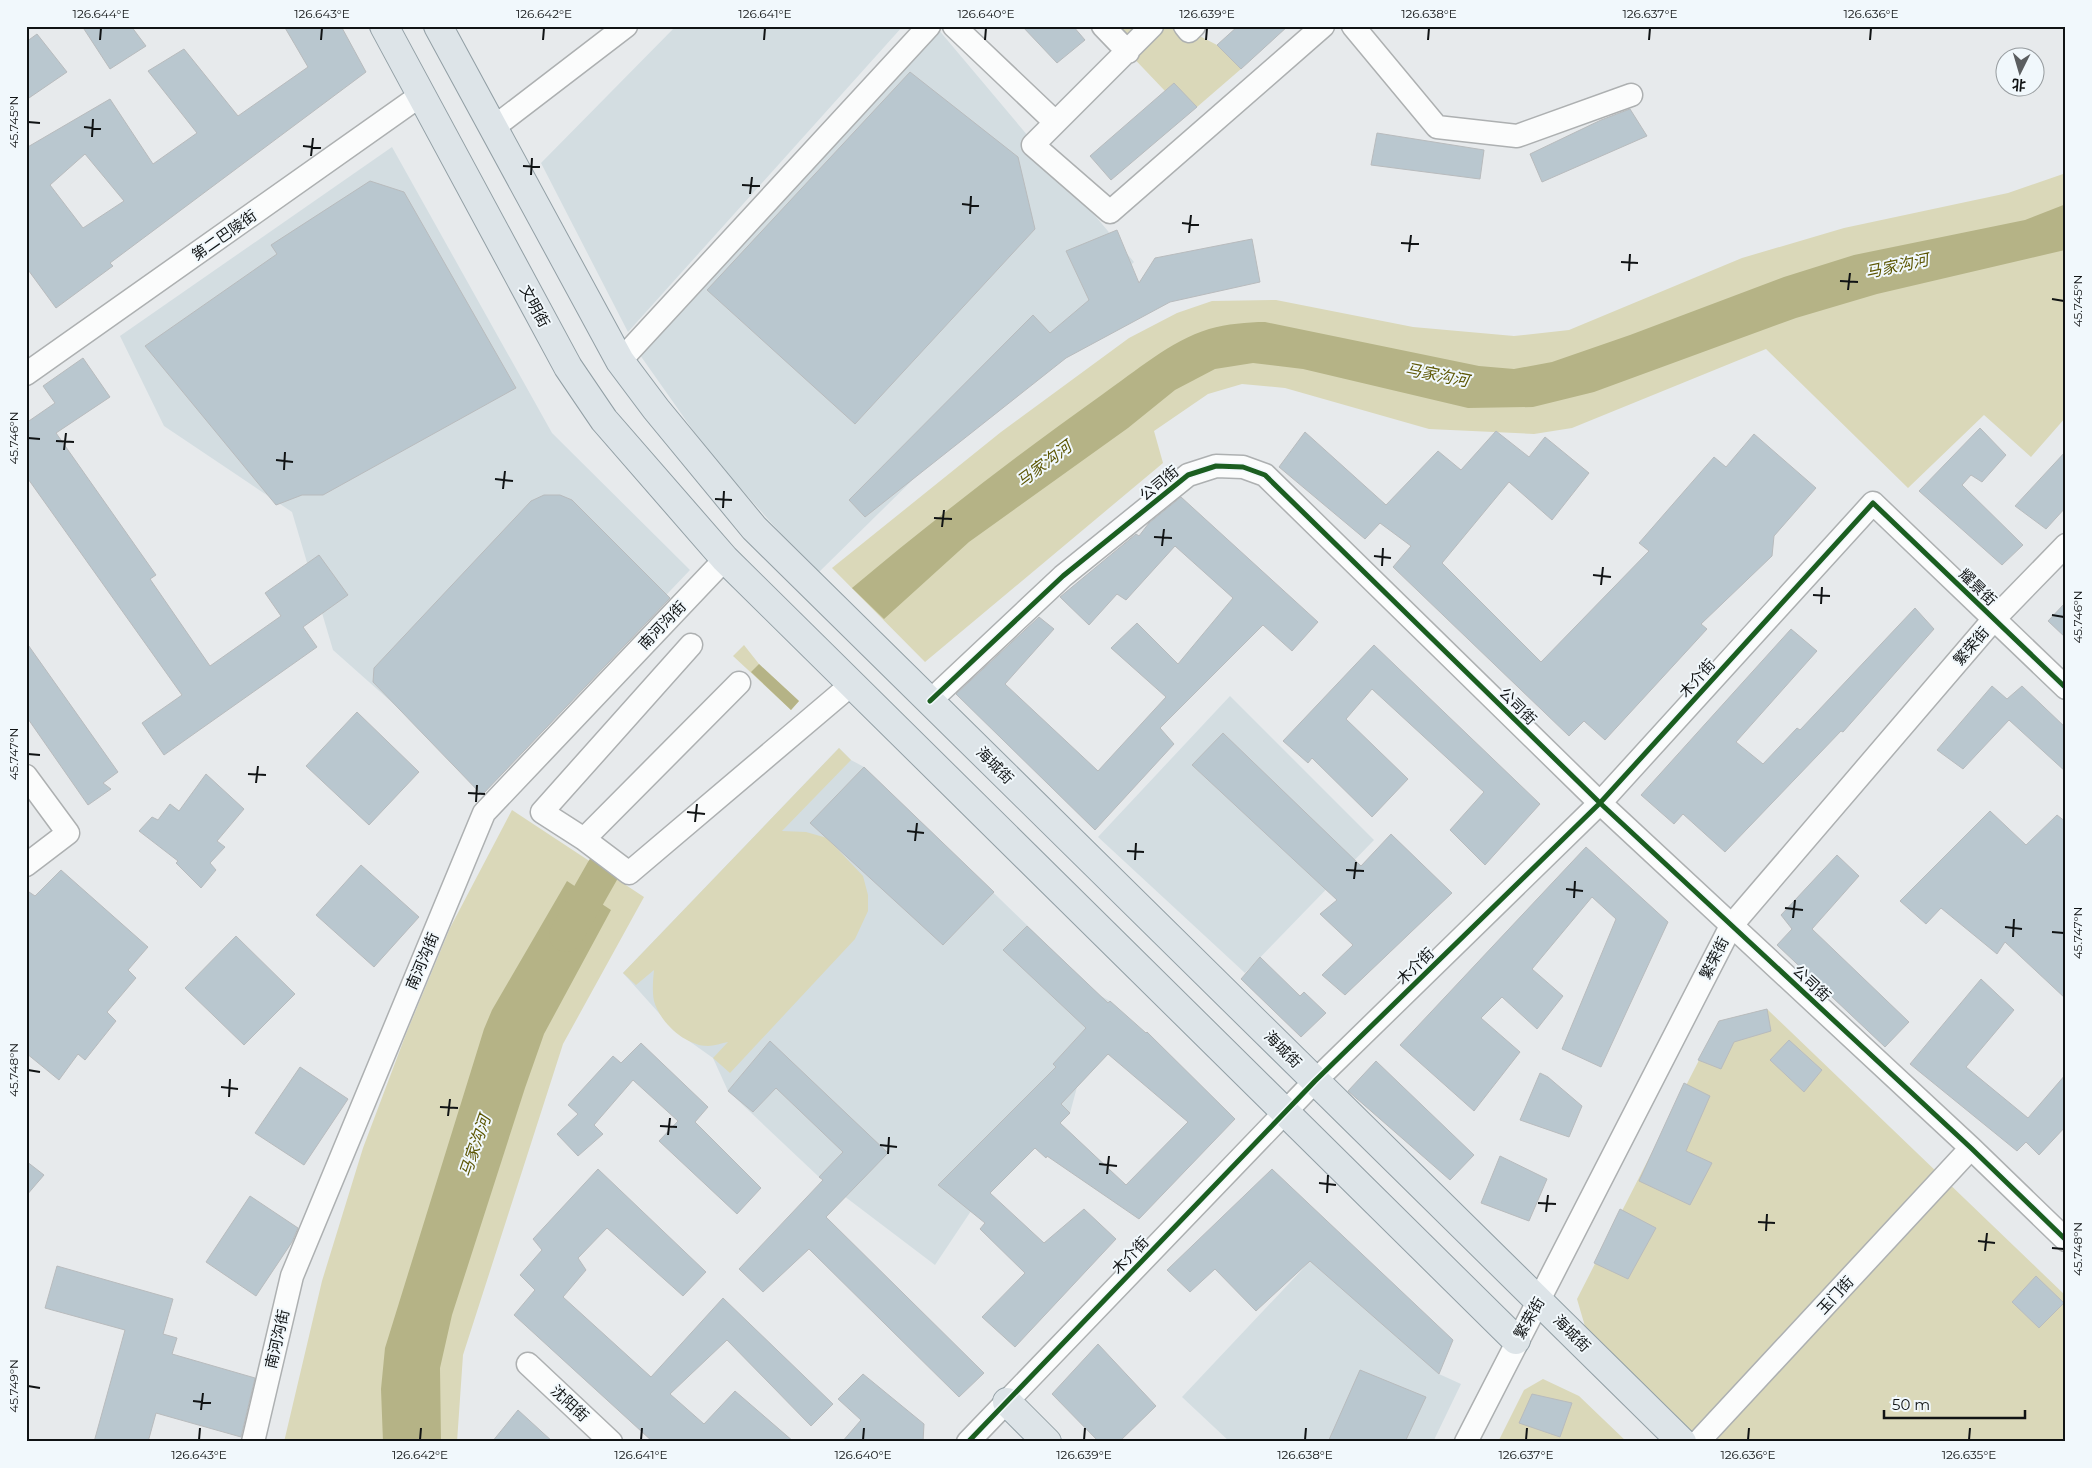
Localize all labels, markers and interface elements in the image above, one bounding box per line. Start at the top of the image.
text: 126.644°E [73,6,129,21]
text: 126.643°E [294,6,350,21]
text: 126.642°E [516,6,572,21]
text: 126.641°E [738,6,792,21]
text: 126.640°E [957,6,1015,21]
text: 126.639°E [1179,6,1235,21]
text: 126.638°E [1401,6,1457,21]
text: 126.637°E [1622,6,1678,21]
text: 126.636°E [1843,6,1899,21]
north arrow [1994,48,2044,98]
text: 北 [2011,75,2027,95]
text: 45.745°N [6,96,21,148]
street label: 第二巴陵街 [188,206,260,264]
water label: 马家沟河 [1864,249,1933,282]
text: 45.745°N [2070,275,2085,327]
street label: 文明街 [516,282,554,330]
water label: 马家沟河 [1404,360,1473,391]
text: 45.746°N [6,411,21,465]
water label: 马家沟河 [1013,435,1078,491]
street label: 公司街 [1136,461,1182,505]
street label: 耀景街 [1955,565,2001,609]
text: 45.746°N [2070,590,2085,644]
street label: 南河沟街 [634,597,690,653]
street label: 繁荣街 [1949,623,1993,669]
street label: 木介街 [1675,655,1719,701]
street label: 公司街 [1495,683,1541,729]
text: 45.747°N [6,728,21,780]
street label: 海城街 [972,742,1018,788]
text: 45.747°N [2070,907,2085,959]
street label: 南河沟街 [402,930,442,992]
street label: 繁荣街 [1695,934,1733,982]
street label: 木介街 [1392,944,1438,988]
street label: 公司街 [1789,961,1835,1005]
street label: 海城街 [1260,1026,1306,1072]
text: 45.748°N [6,1043,21,1097]
water label: 马家沟河 [456,1110,495,1179]
text: 45.748°N [2070,1222,2085,1276]
street label: 木介街 [1108,1232,1152,1278]
street label: 玉门街 [1813,1272,1857,1318]
street label: 繁荣街 [1510,1294,1548,1342]
street label: 南河沟街 [261,1308,293,1370]
street label: 海城街 [1549,1310,1595,1356]
text: 45.749°N [6,1359,21,1413]
street label: 沈阳街 [547,1381,593,1425]
scale bar [1884,1388,2026,1420]
text: 50 m [1892,1395,1930,1414]
text: 126.643°E [171,1447,227,1462]
text: 126.642°E [392,1447,448,1462]
text: 126.641°E [614,1447,668,1462]
text: 126.640°E [834,1447,892,1462]
text: 126.639°E [1056,1447,1112,1462]
text: 126.638°E [1277,1447,1333,1462]
text: 126.637°E [1498,1447,1554,1462]
text: 126.636°E [1720,1447,1776,1462]
text: 126.635°E [1942,1447,1996,1462]

